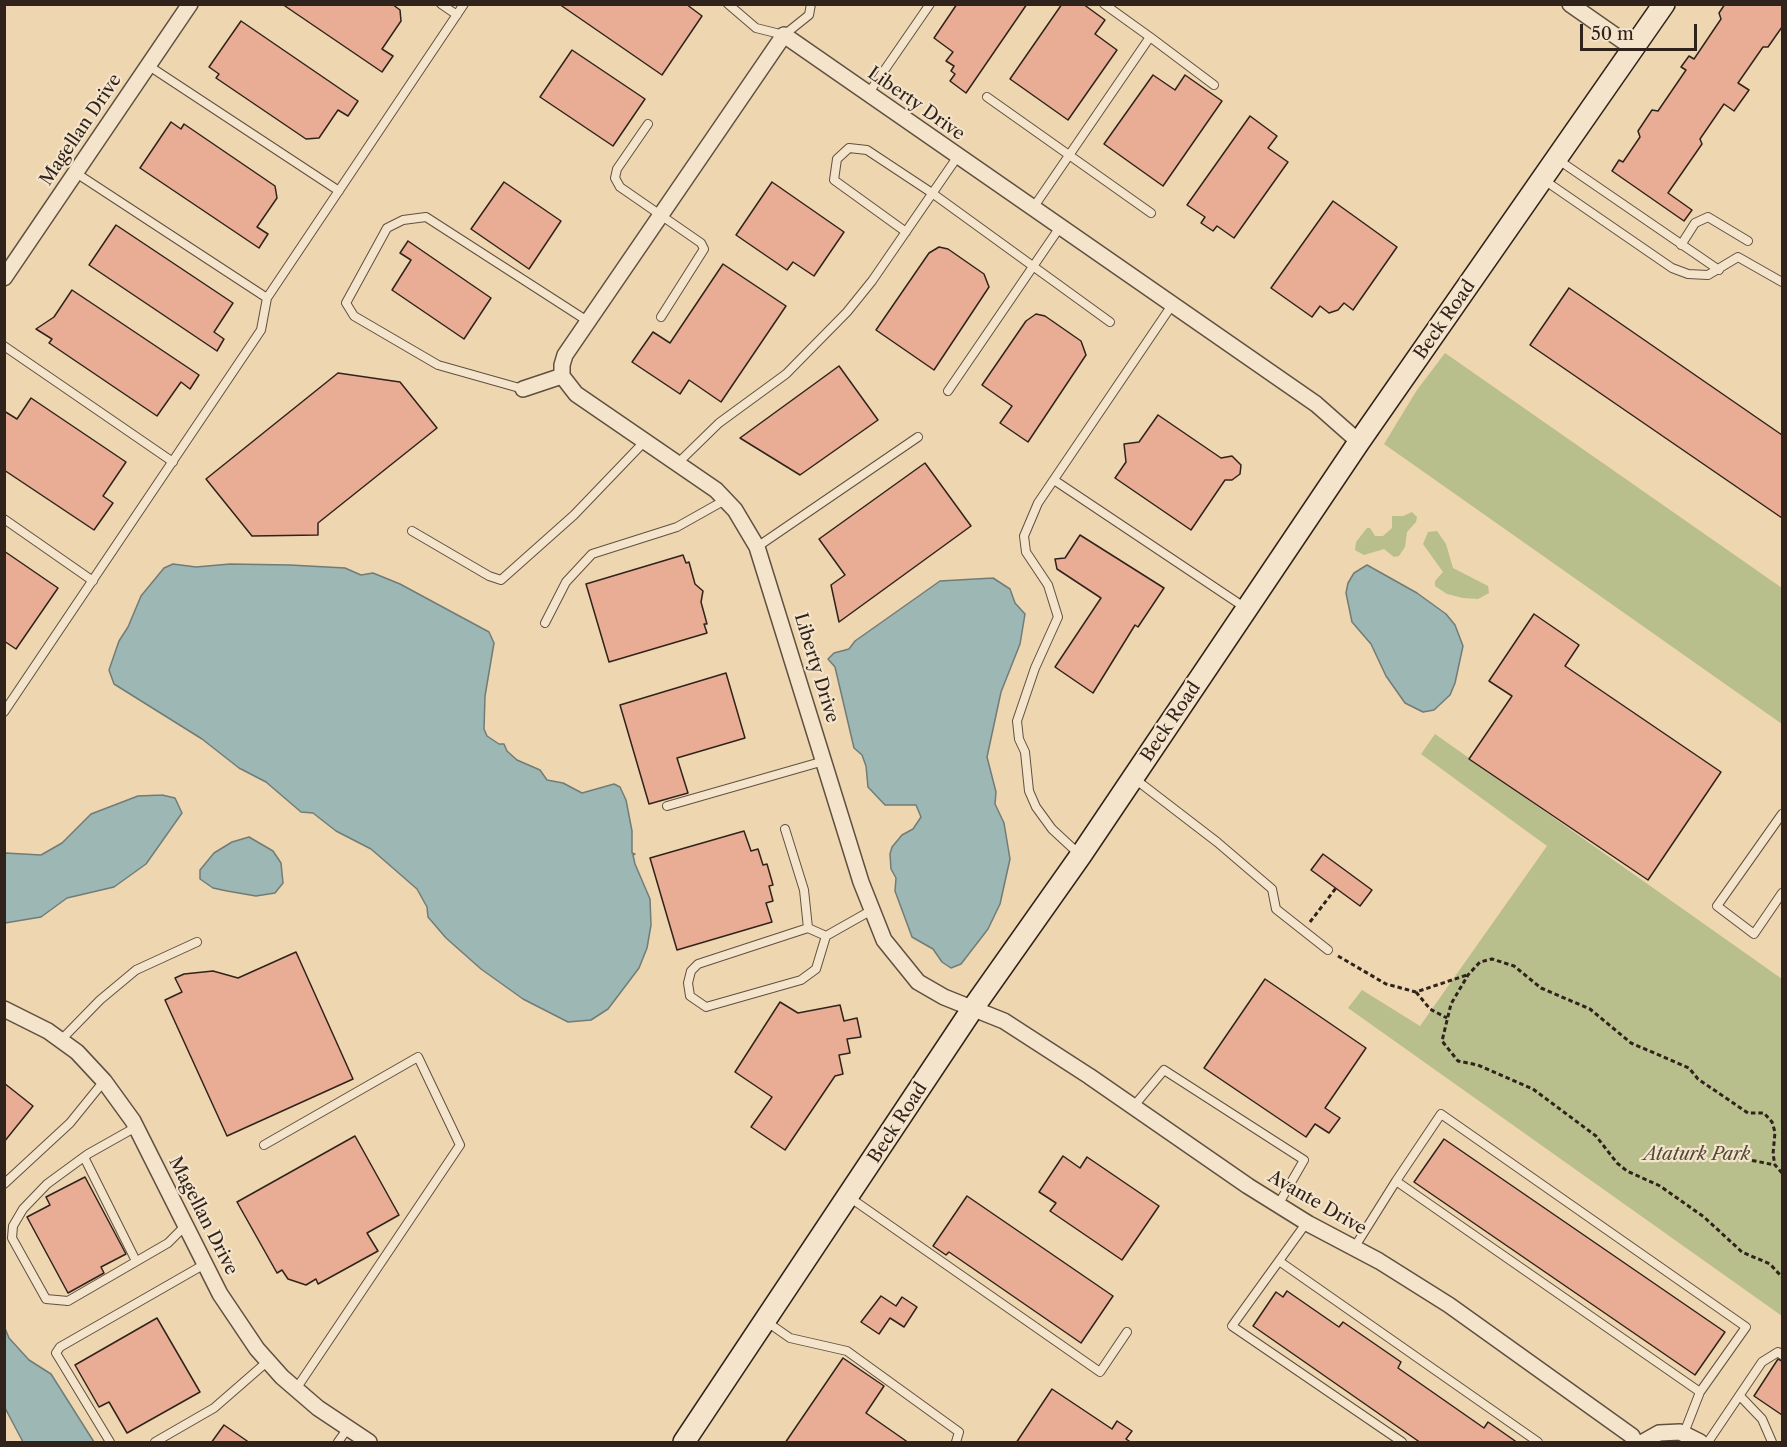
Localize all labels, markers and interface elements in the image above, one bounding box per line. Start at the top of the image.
scale bar [1583,12,1700,50]
text: 50 m [1591,23,1634,45]
street label: Liberty Drive [863,63,969,145]
street label: Magellan Drive [36,70,126,190]
street label: Beck Road [1410,276,1480,364]
street label: Liberty Drive [789,610,843,726]
street label: Beck Road [1136,678,1206,766]
street label: Beck Road [864,1079,932,1167]
park label: Ataturk Park [1644,1144,1750,1166]
street label: Magellan Drive [164,1153,242,1279]
street label: Avante Drive [1264,1166,1370,1240]

